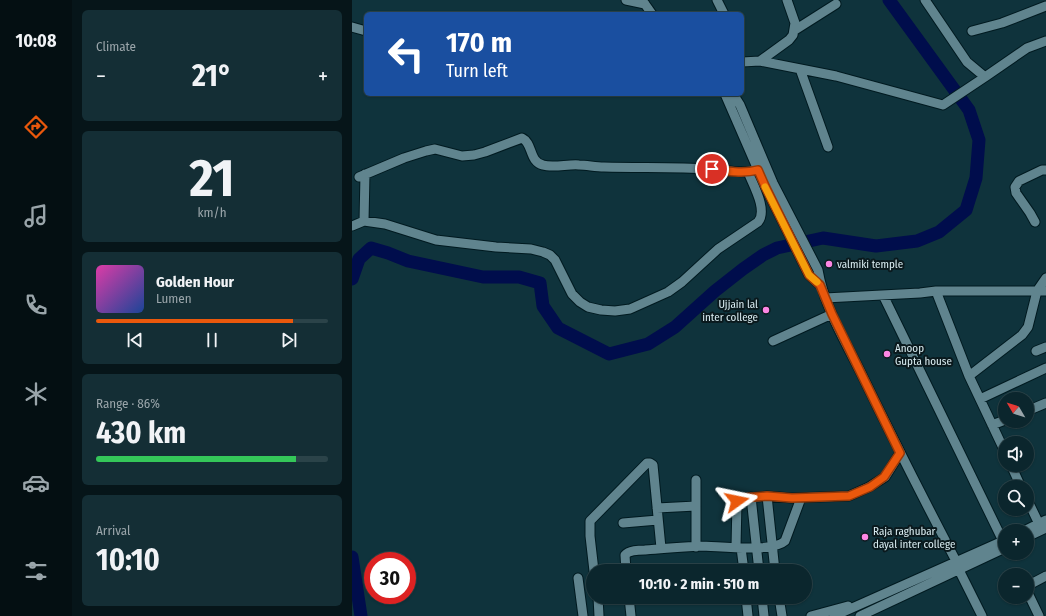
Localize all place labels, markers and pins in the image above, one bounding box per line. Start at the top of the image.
pin [695,152,729,186]
place label: valmiki temple [837,258,903,271]
marker: valmiki temple [824,259,834,269]
place label: Ujjain lal inter college [702,298,758,324]
marker: Ujjain lal inter college [761,305,771,315]
place label: Anoop Gupta house [895,342,952,368]
marker: Anoop Gupta house [882,349,892,359]
place label: Raja raghubar dayal inter college [873,525,955,551]
marker: Raja raghubar dayal inter college [860,532,870,542]

